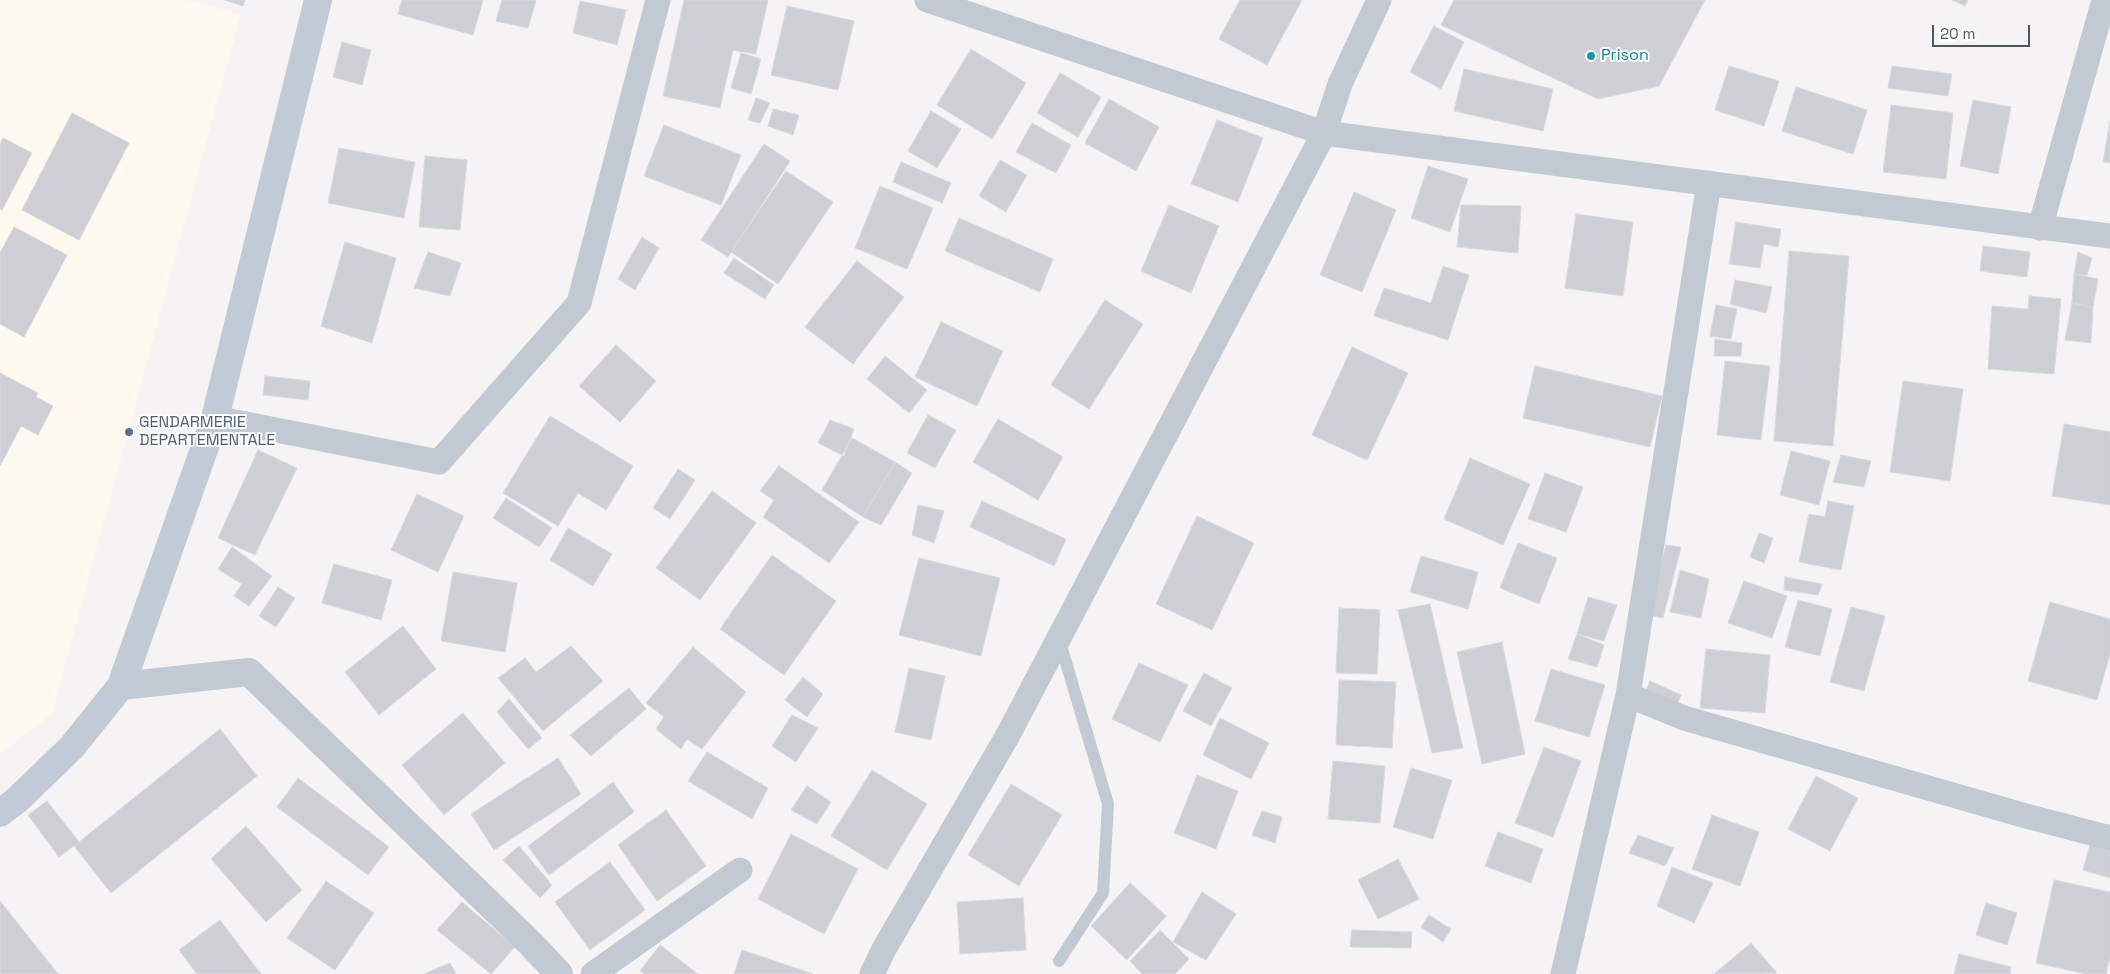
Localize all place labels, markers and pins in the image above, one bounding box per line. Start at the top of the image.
place label: Prison [1601,46,1649,66]
marker: Prison [1585,50,1597,62]
place label: GENDARMERIE DEPARTEMENTALE [139,413,275,451]
marker: GENDARMERIE DEPARTEMENTALE [123,426,135,438]

